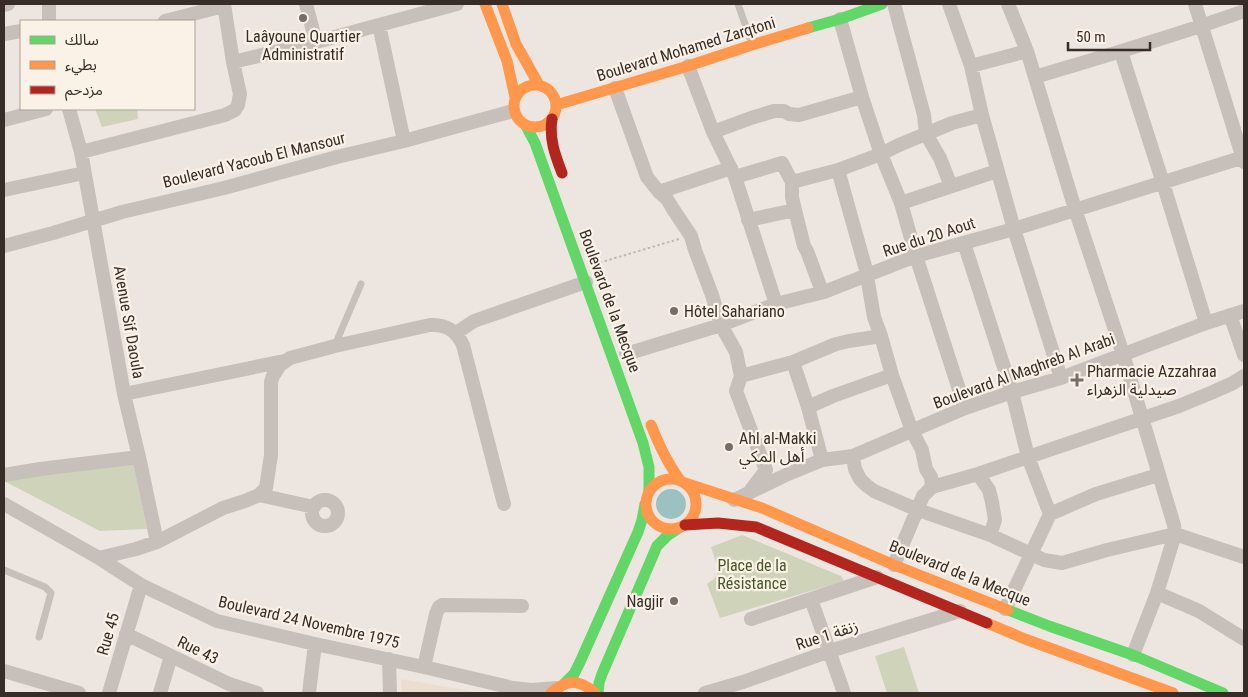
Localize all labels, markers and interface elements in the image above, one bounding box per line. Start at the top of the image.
marker: Laâyoune Quartier Administratif [297,12,309,24]
street label: Boulevard Mohamed Zarqtoni [594,13,778,85]
legend [20,20,195,110]
scale bar [1068,20,1150,52]
place label: Laâyoune Quartier Administratif [245,27,361,64]
text: 50 m [1076,28,1106,46]
text: سالك [65,31,99,49]
text: بطيء [65,56,97,76]
text: مزدحم [65,81,103,101]
street label: Boulevard Yacoub El Mansour [161,128,347,192]
street label: Rue du 20 Aout [880,213,978,261]
street label: Boulevard de la Mecque [575,227,645,375]
street label: Avenue Sif Daoula [110,264,148,380]
place label: Hôtel Sahariano [684,302,785,321]
marker: Hôtel Sahariano [668,305,680,317]
street label: Boulevard Al Maghreb Al Arabi [931,329,1117,413]
place label: Pharmacie Azzahraa صيدلية الزهراء [1087,362,1217,399]
marker: Pharmacie Azzahraa صيدلية الزهراء [1071,374,1083,386]
place label: Ahl al-Makki أهل المكي [739,429,816,468]
marker: Ahl al-Makki أهل المكي [723,441,735,453]
street label: Boulevard de la Mecque [887,536,1033,610]
park label: Place de la Résistance [717,556,787,593]
street label: Boulevard 24 Novembre 1975 [217,592,401,652]
place label: Nagjir [626,592,664,611]
marker: Nagjir [668,595,680,607]
street label: Rue 45 [93,611,123,657]
street label: Rue 1 زنقة [793,616,861,654]
street label: Rue 43 [174,632,222,668]

